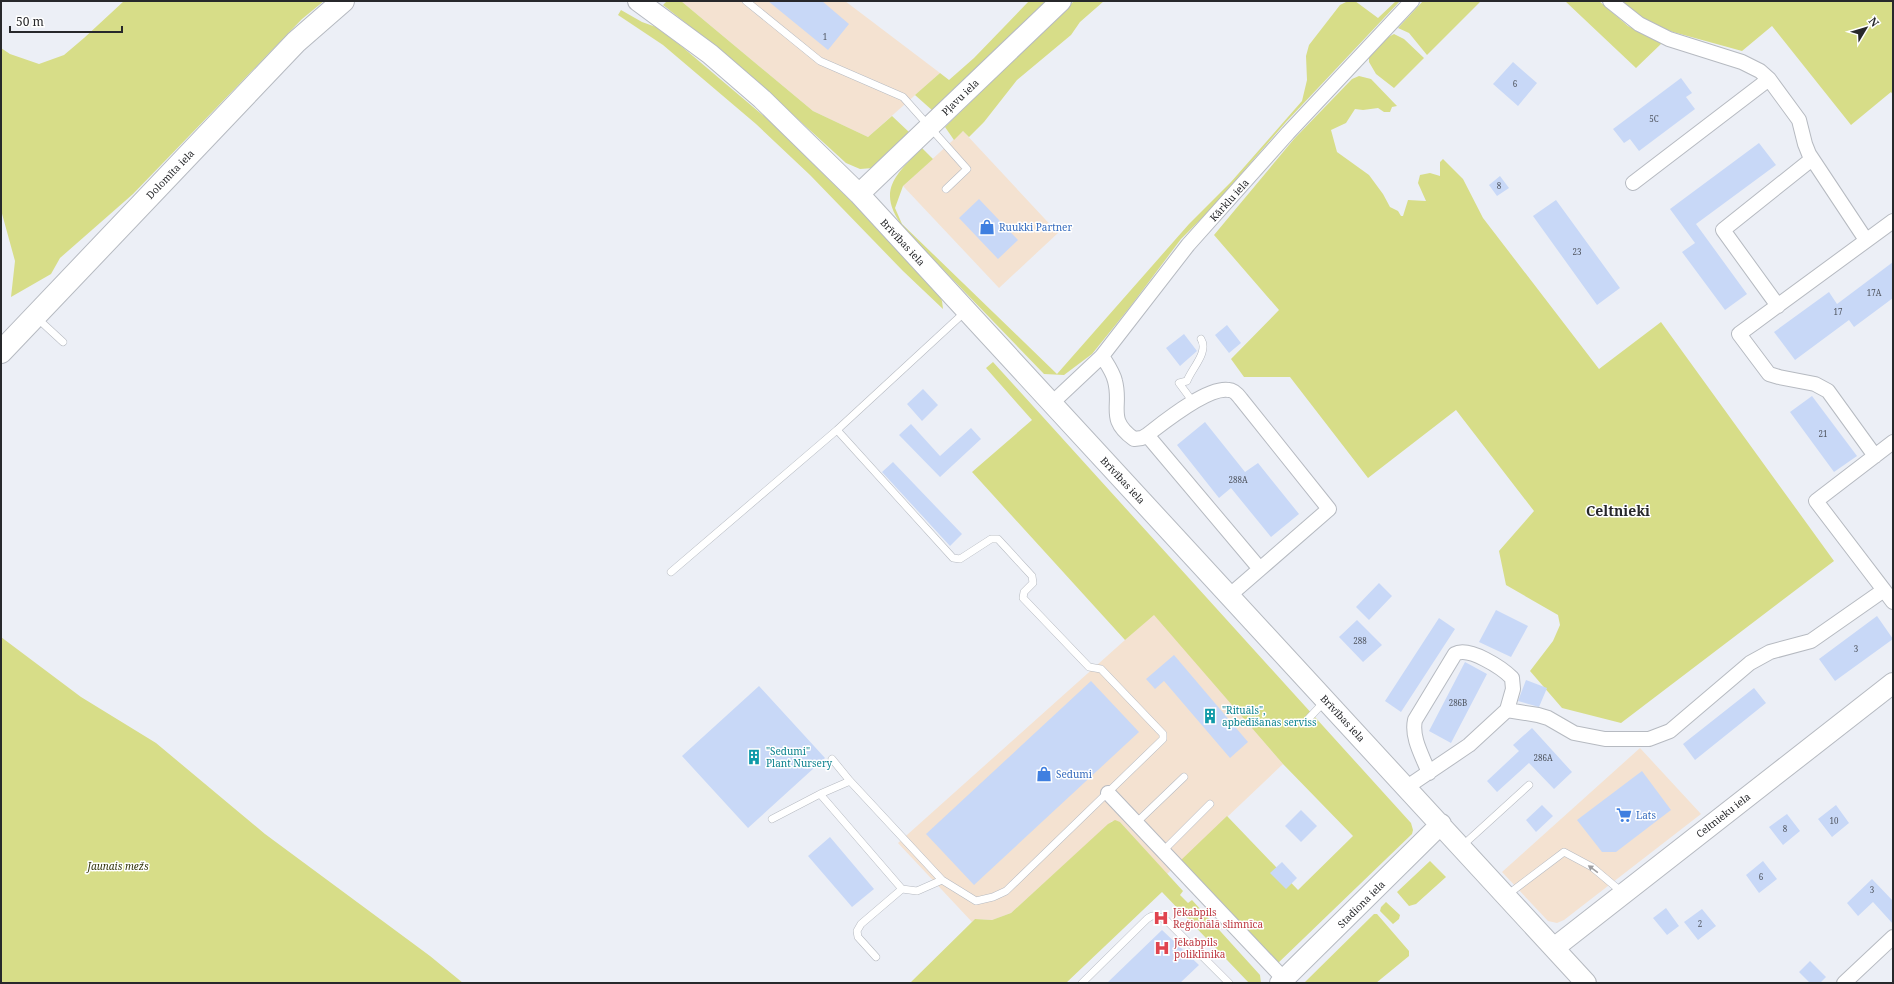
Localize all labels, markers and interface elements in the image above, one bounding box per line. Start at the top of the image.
scale bar [10,8,122,34]
north arrow [1846,8,1886,48]
text: 50 m [16,13,44,30]
text: N [1866,14,1883,30]
house number: 1 [823,31,827,42]
street label: Pļavu iela [938,75,982,118]
house number: 6 [1513,78,1518,89]
house number: 5C [1649,113,1659,124]
street label: Dolomīta iela [143,146,197,202]
street label: Kārklu iela [1206,176,1252,224]
house number: 8 [1497,180,1502,191]
street label: Brīvības iela [878,215,929,269]
shop icon: Ruukki Partner [978,218,996,236]
place label: Ruukki Partner [999,220,1072,234]
house number: 23 [1573,246,1582,257]
house number: 17A [1867,287,1882,298]
house number: 17 [1834,306,1843,317]
house number: 21 [1819,428,1827,439]
street label: Brīvības iela [1098,453,1149,507]
house number: 288A [1228,474,1248,485]
district label: Celtnieki [1586,501,1650,520]
house number: 288 [1353,635,1367,646]
house number: 3 [1854,643,1859,654]
street label: Brīvības iela [1318,691,1369,745]
house number: 286B [1449,697,1467,708]
place label: "Rituāls", apbedīšanas serviss [1222,703,1317,729]
building icon: "Rituāls", apbedīšanas serviss [1201,707,1219,725]
place label: "Sedumi" Plant Nursery [766,744,833,770]
building icon: "Sedumi" Plant Nursery [745,748,763,766]
house number: 286A [1533,752,1553,763]
shop icon: Sedumi [1035,765,1053,783]
place label: Sedumi [1056,767,1093,781]
street label: Celtnieku iela [1693,789,1753,841]
supermarket icon: Lats [1615,806,1633,824]
place label: Lats [1636,808,1656,822]
house number: 10 [1830,815,1839,826]
house number: 8 [1783,823,1788,834]
park label: Jaunais mežs [85,859,149,873]
one-way arrow [1588,865,1598,873]
house number: 6 [1759,871,1764,882]
street label: Stadiona iela [1334,877,1388,931]
house number: 3 [1870,884,1875,895]
place label: Jēkabpils Reģionālā slimnīca [1172,905,1263,931]
hospital icon: Jēkabpils Reģionālā slimnīca [1152,909,1170,927]
house number: 2 [1698,918,1702,929]
place label: Jēkabpils poliklīnika [1173,935,1226,961]
hospital icon: Jēkabpils poliklīnika [1153,939,1171,957]

